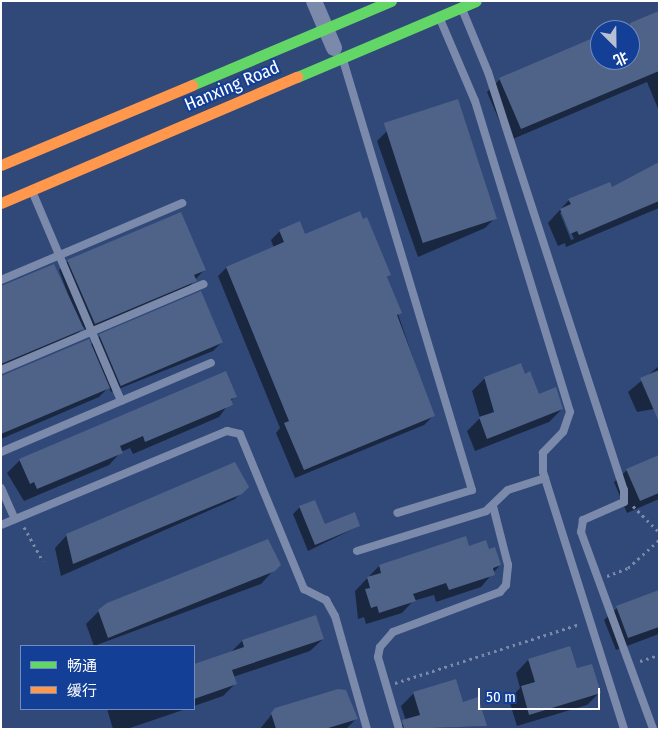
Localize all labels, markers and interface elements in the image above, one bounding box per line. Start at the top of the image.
north arrow [590,20,640,70]
text: 北 [611,48,630,69]
street label: Hanxing Road [181,56,283,116]
legend [20,645,195,710]
text: 畅通 [67,657,97,675]
scale bar [480,678,602,710]
text: 缓行 [67,682,97,700]
text: 50 m [486,688,516,706]

